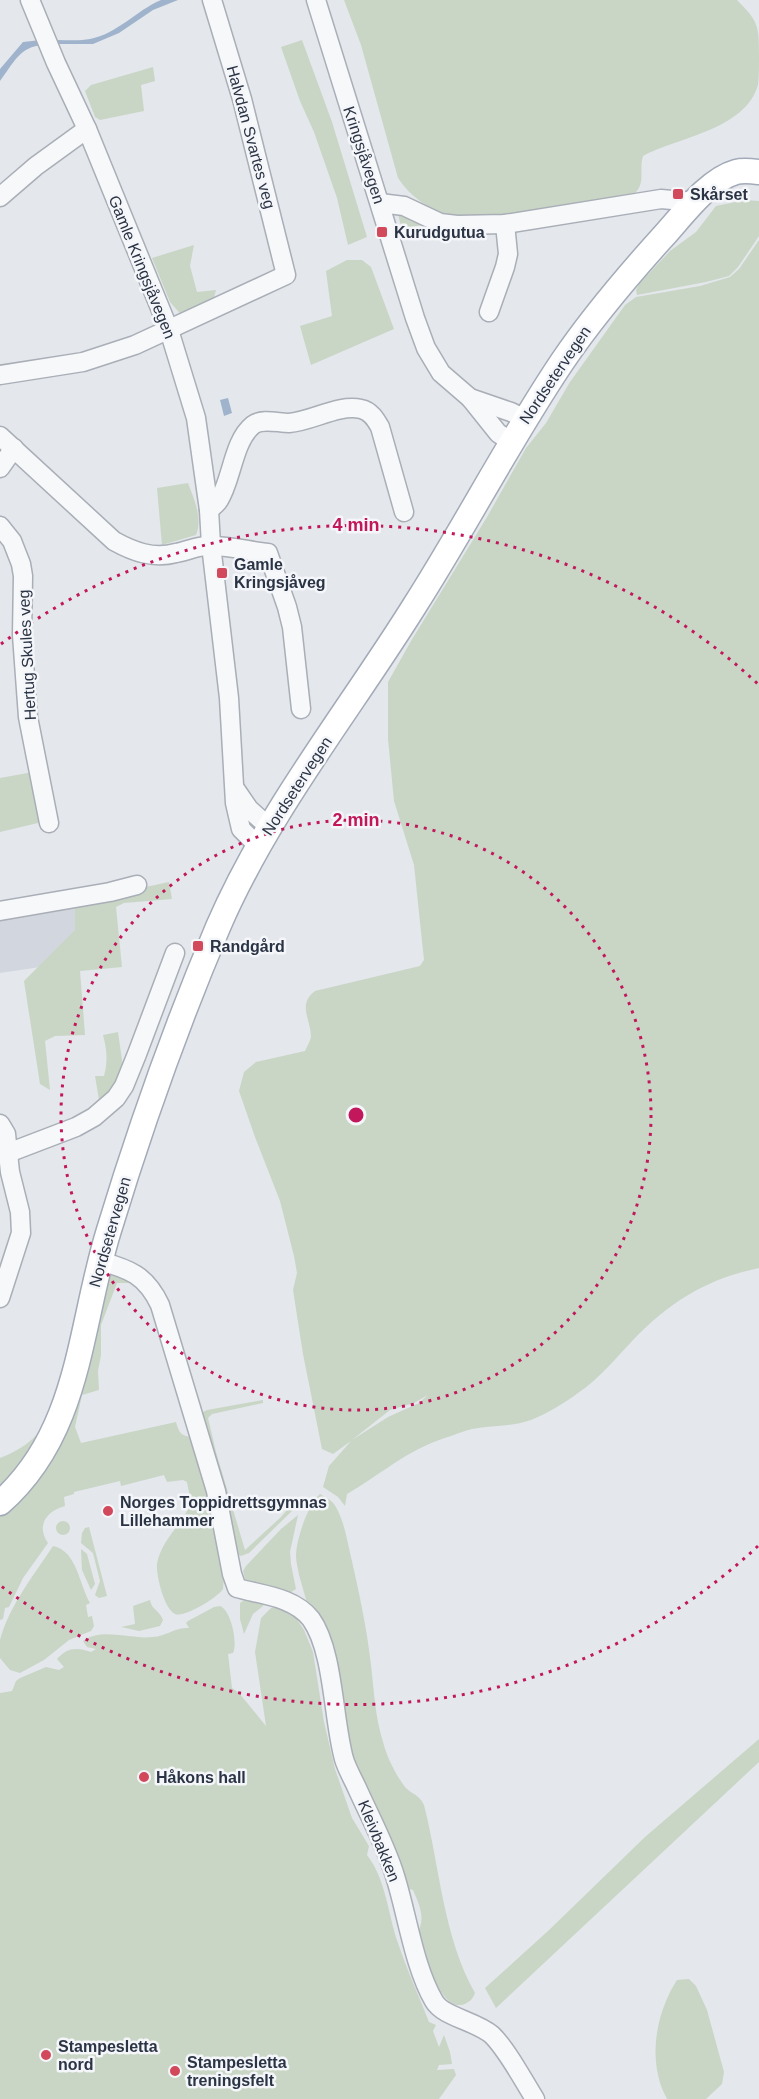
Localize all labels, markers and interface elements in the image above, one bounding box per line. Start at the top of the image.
street label: Halvdan Svartes veg [224,63,278,211]
street label: Kringsjåvegen [340,104,388,206]
place label: Skårset [690,186,748,203]
marker: Skårset [671,187,685,201]
street label: Gamle Kringsjåvegen [105,193,179,341]
place label: Kurudgutua [394,224,485,241]
marker: Kurudgutua [375,225,389,239]
street label: Nordsetervegen [516,323,594,427]
text: 4 min [332,515,380,535]
place label: Gamle Kringsjåveg [234,556,326,591]
marker: Gamle Kringsjåveg [215,566,229,580]
street label: Hertug Skules veg [15,589,39,721]
street label: Nordsetervegen [259,734,335,838]
text: 2 min [332,810,380,830]
place label: Randgård [210,938,285,955]
marker: Randgård [191,939,205,953]
centre of rings [346,1105,366,1125]
street label: Nordsetervegen [86,1175,134,1289]
place label: Norges Toppidrettsgymnas Lillehammer [120,1494,327,1529]
marker: Norges Toppidrettsgymnas Lillehammer [101,1504,115,1518]
place label: Håkons hall [156,1769,246,1786]
marker: Håkons hall [137,1770,151,1784]
street label: Kleivbakken [355,1798,403,1884]
place label: Stampesletta nord [58,2038,158,2073]
marker: Stampesletta nord [39,2048,53,2062]
place label: Stampesletta treningsfelt [187,2054,287,2089]
marker: Stampesletta treningsfelt [168,2064,182,2078]

